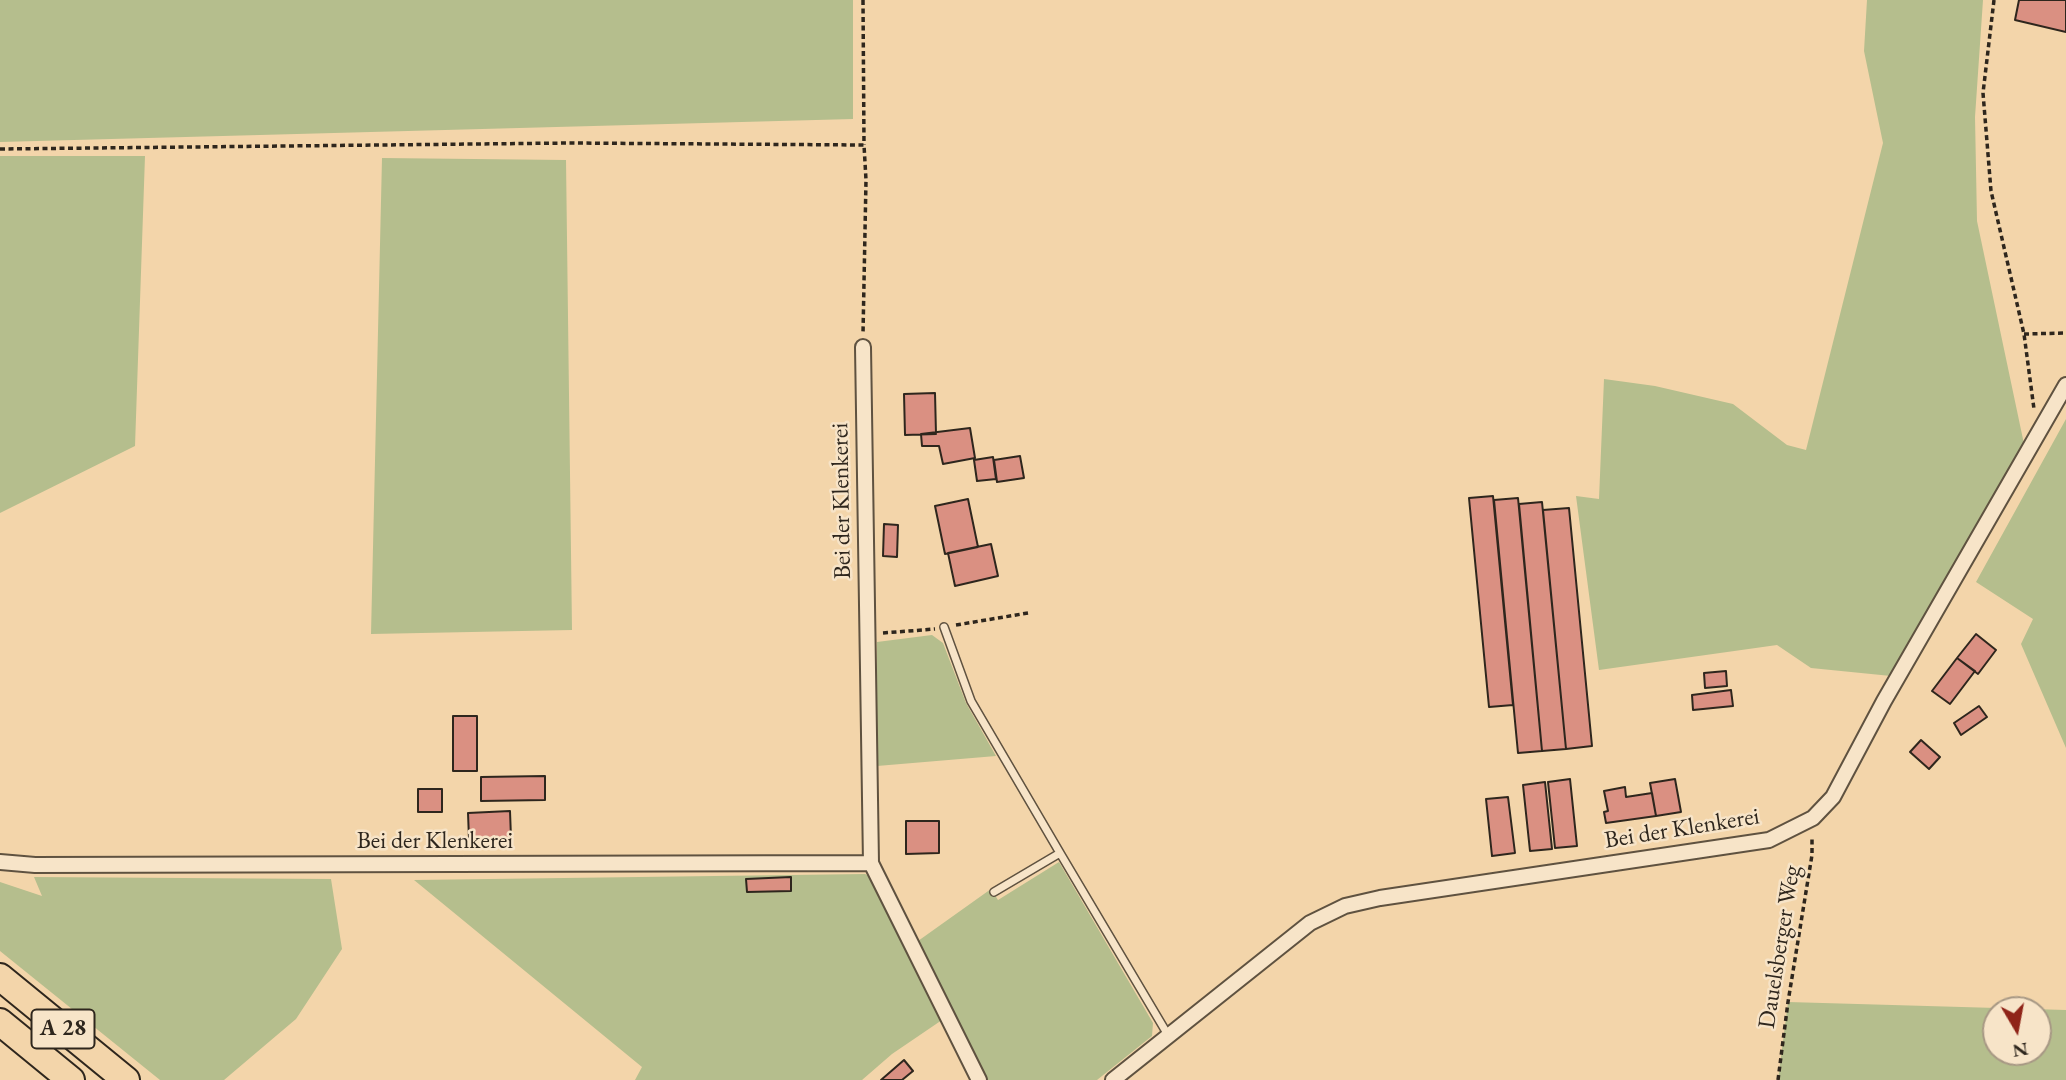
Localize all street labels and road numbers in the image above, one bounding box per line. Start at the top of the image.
street label: Bei der Klenkerei [826,423,858,579]
street label: Bei der Klenkerei [1602,803,1762,855]
street label: Bei der Klenkerei [357,827,513,855]
street label: Dauelsberger Weg [1753,863,1807,1031]
road number: A 28 [32,1010,94,1048]

